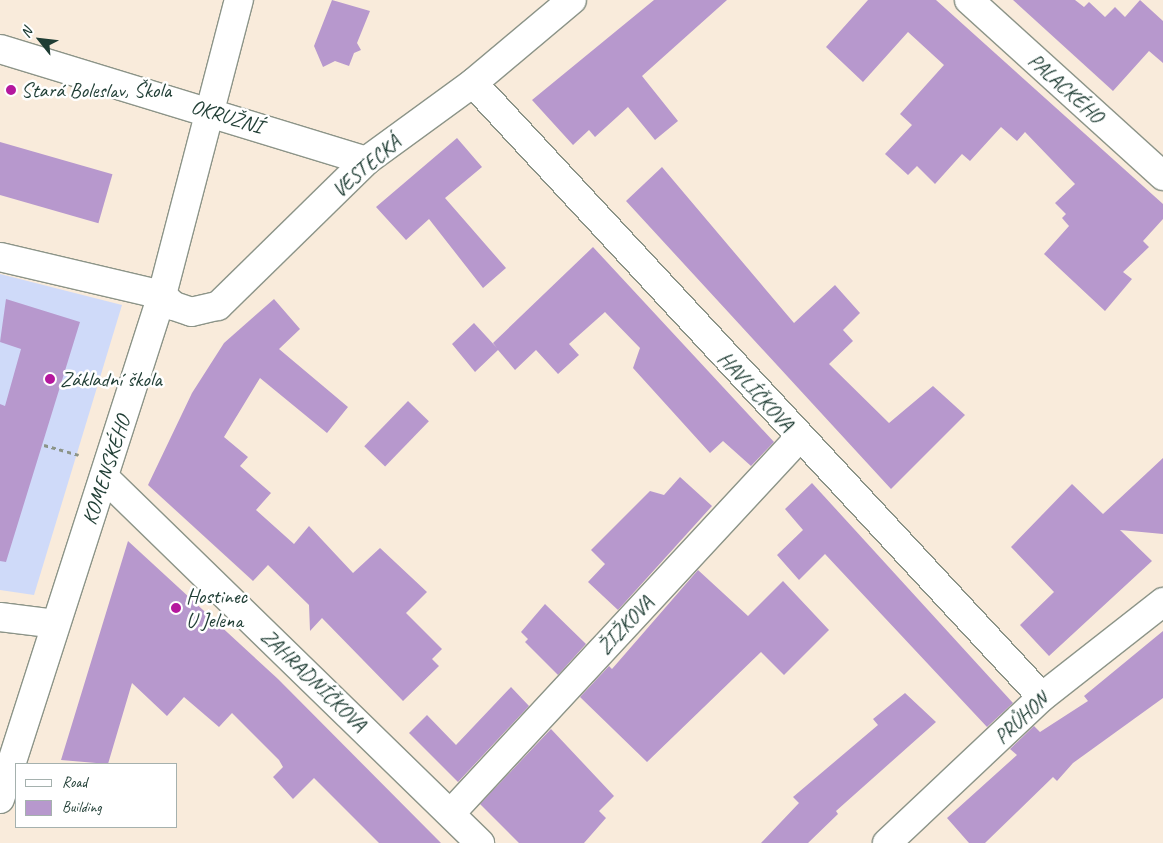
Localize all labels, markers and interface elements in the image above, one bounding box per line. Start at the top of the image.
north arrow [15,15,65,65]
text: N [17,25,36,40]
street label: PALACKÉHO [1023,48,1109,128]
place label: Stará Boleslav, Škola [21,77,171,103]
marker: Stará Boleslav, Škola [5,84,17,96]
street label: OKRUŽNÍ [188,93,266,139]
street label: VESTECKÁ [327,129,405,203]
street label: HAVLÍČKOVA [713,346,799,436]
place label: Základní škola [60,366,162,392]
marker: Základní škola [44,373,56,385]
street label: KOMENSKÉHO [77,412,135,528]
place label: Hostinec U Jelena [186,583,247,633]
street label: ŽIŽKOVA [592,591,658,659]
marker: Hostinec U Jelena [170,602,182,614]
street label: ZAHRADNÍČKOVA [256,623,372,737]
street label: PRŮHON [989,687,1053,749]
legend [15,763,178,828]
text: Road [62,773,87,792]
text: Building [62,798,101,817]

